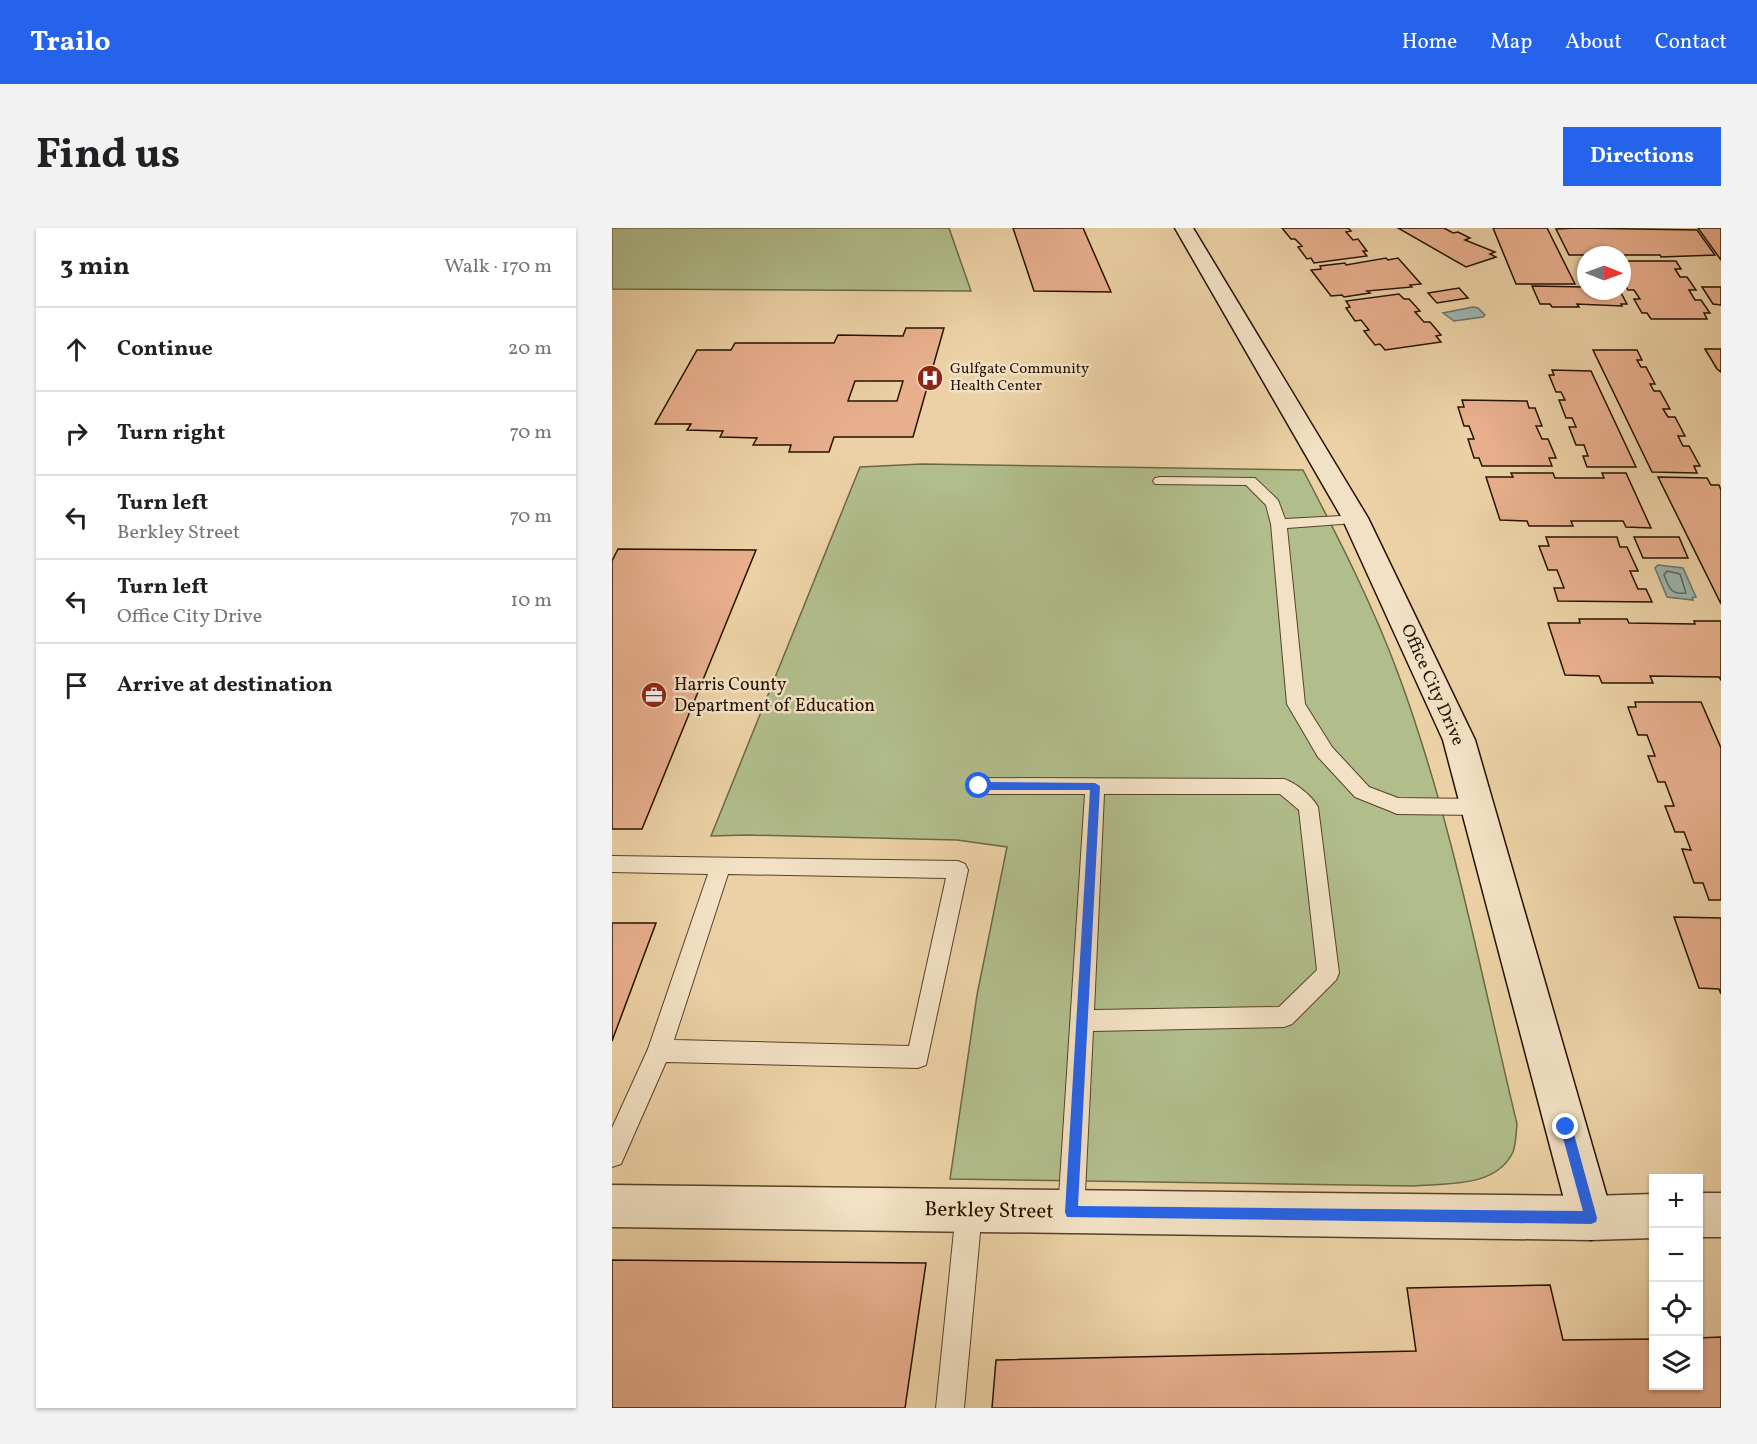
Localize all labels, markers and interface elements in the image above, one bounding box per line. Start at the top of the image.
text: Trailo [30,23,111,62]
text: Home [1402,28,1457,57]
text: Map [1490,28,1532,57]
text: About [1565,28,1622,57]
text: Contact [1655,28,1727,57]
text: Find us [36,127,180,186]
button: Directions [1563,127,1721,186]
north arrow [1577,246,1631,300]
text: 3 min [60,249,130,285]
text: Walk · 170 m [444,253,552,281]
icon: ahead [60,333,93,366]
text: Continue [117,334,213,365]
text: 20 m [508,335,552,363]
place label: Gulfgate Community Health Center [950,359,1089,397]
hospital icon: Gulfgate Community Health Center [915,363,945,393]
icon: right [60,417,93,450]
text: Turn right [117,418,225,449]
text: 70 m [509,419,552,447]
text: Turn left [117,488,208,519]
icon: left [60,501,93,534]
text: 70 m [509,503,552,531]
text: Berkley Street [117,519,240,547]
text: Turn left [117,572,208,603]
icon: left [60,585,93,618]
text: 10 m [511,587,552,615]
text: Office City Drive [117,603,262,631]
street label: Office City Drive [1394,620,1470,750]
icon: arrive [60,669,93,702]
text: Arrive at destination [117,670,333,701]
place label: Harris County Department of Education [674,673,875,719]
office icon: Harris County Department of Education [639,680,669,710]
route start [965,772,991,798]
route end [1552,1113,1578,1139]
map controls [1649,1174,1703,1390]
button: + [1649,1174,1703,1228]
street label: Berkley Street [924,1195,1054,1227]
button: − [1649,1228,1703,1282]
button: locate [1649,1282,1703,1336]
button: layers [1649,1336,1703,1390]

